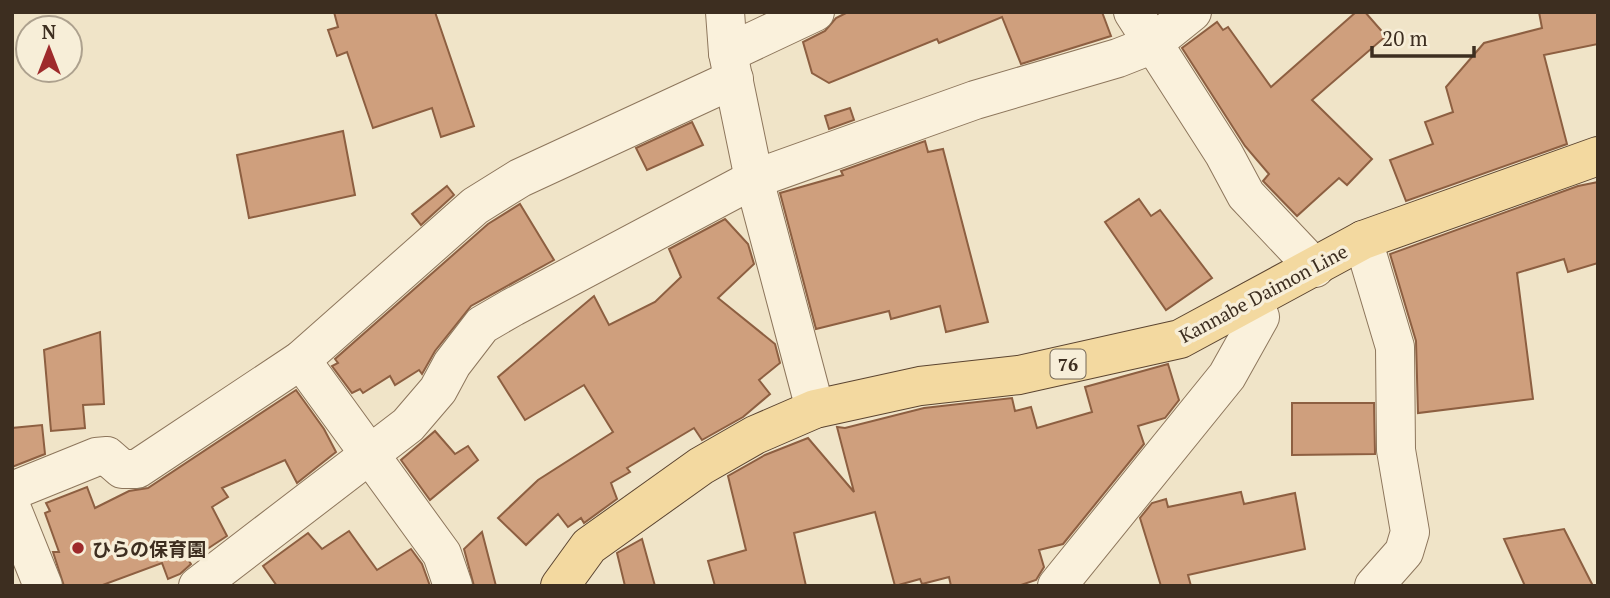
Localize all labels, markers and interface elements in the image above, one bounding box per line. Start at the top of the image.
north arrow [14,14,84,84]
scale bar [1372,14,1474,58]
text: N [42,19,57,44]
text: 20 m [1382,24,1428,52]
street label: Kannabe Daimon Line [1175,238,1351,348]
road number: 76 [1050,350,1086,378]
place label: ひらの保育園 [92,536,206,561]
marker: ひらの保育園 [70,540,86,556]

